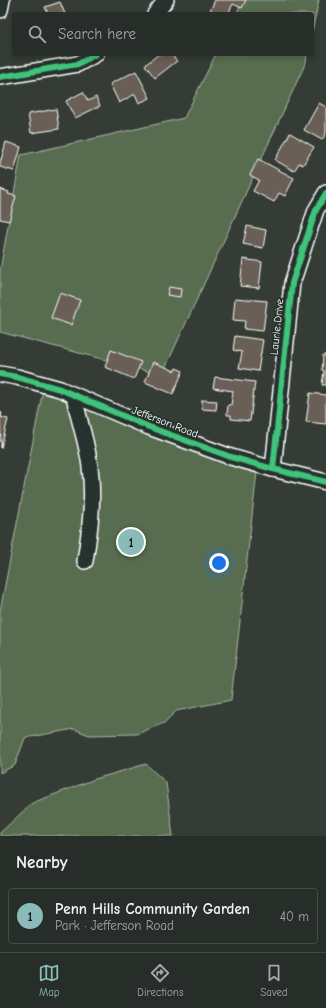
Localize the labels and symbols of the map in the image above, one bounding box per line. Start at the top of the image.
street label: Laurie Drive [268,298,286,356]
street label: Jefferson Road [130,403,200,441]
pin: 1 [118,527,144,557]
your location [209,553,229,573]

